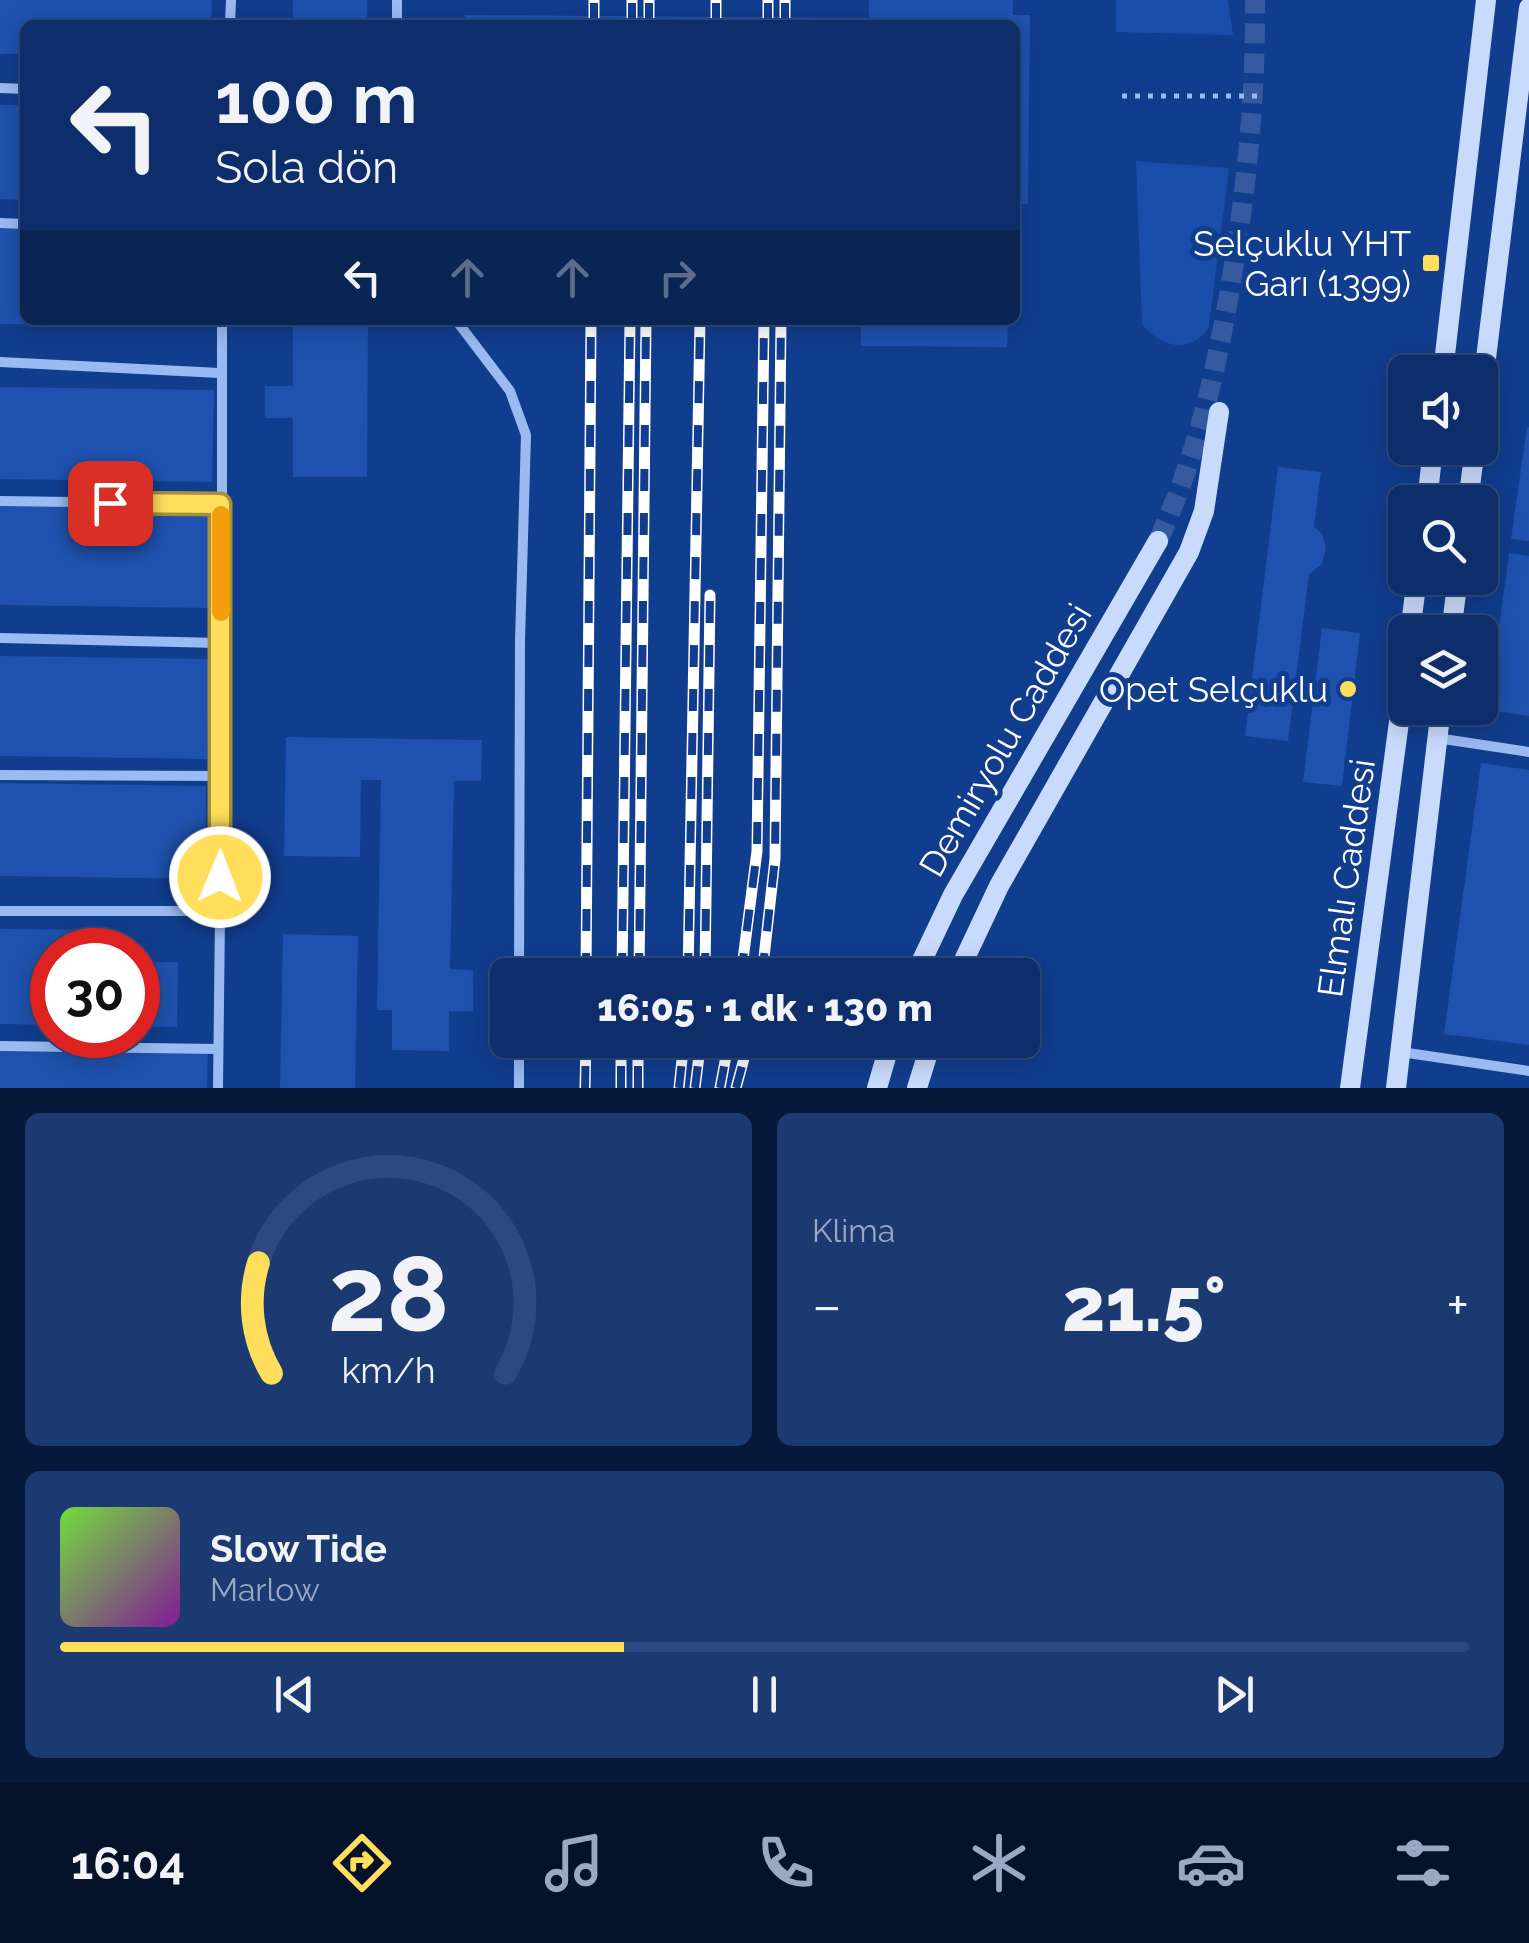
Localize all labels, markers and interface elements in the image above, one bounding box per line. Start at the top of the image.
text: 100 m [215,57,418,139]
icon: left [50,60,180,190]
text: Sola dön [215,141,398,194]
place label: Selçuklu YHT Garı (1399) [1193,223,1411,304]
icon: left [335,250,390,305]
icon: ahead [440,250,495,305]
icon: ahead [545,250,600,305]
icon: right [650,250,705,305]
marker: Selçuklu YHT Garı (1399) [1420,252,1442,274]
map controls [1388,355,1498,725]
button: sound [1388,355,1498,465]
pin [68,461,153,546]
icon: arrive [83,476,138,531]
button: search [1388,485,1498,595]
street label: Demiryolu Caddesi [910,596,1100,884]
button: layers [1388,615,1498,725]
place label: Opet Selçuklu [1099,669,1328,710]
marker: Opet Selçuklu [1337,678,1359,700]
street label: Elmalı Caddesi [1309,756,1383,1000]
position arrow [168,825,272,929]
speed limit sign: 30 [30,928,160,1058]
text: 16:05 · 1 dk · 130 m [597,985,933,1030]
text: Klima [812,1212,895,1249]
text: 28 [328,1233,449,1355]
text: 21.5° [1062,1260,1226,1349]
text: − [812,1273,842,1338]
text: + [1446,1273,1469,1338]
text: km/h [341,1349,436,1391]
text: Slow Tide [210,1526,387,1571]
text: Marlow [210,1571,320,1608]
icon: previous [267,1667,322,1722]
icon: pause [737,1667,792,1722]
icon: next [1207,1667,1262,1722]
icon: directions [327,1828,397,1898]
icon: music [539,1828,609,1898]
icon: phone [751,1828,821,1898]
icon: climate [964,1828,1034,1898]
icon: car [1176,1828,1246,1898]
icon: filters [1388,1828,1458,1898]
text: 16:04 [71,1837,185,1890]

